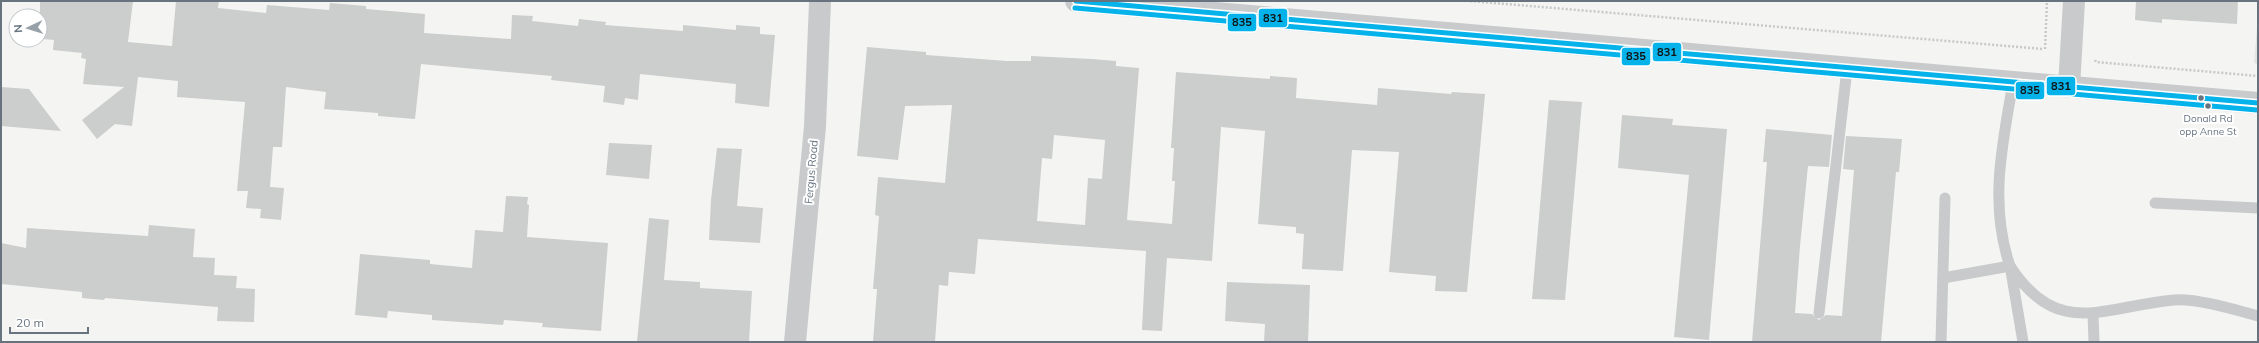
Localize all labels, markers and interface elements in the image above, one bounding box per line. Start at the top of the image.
north arrow [8,8,48,48]
line badge: 831 [1258,8,1288,28]
text: 831 [1263,11,1283,25]
line badge: 835 [1227,13,1257,32]
text: 835 [1232,15,1252,29]
text: N [11,24,25,33]
line badge: 831 [1652,42,1682,62]
text: 831 [1657,45,1677,59]
line badge: 835 [1621,47,1651,66]
text: 835 [1626,49,1646,63]
line badge: 831 [2046,76,2076,96]
text: 831 [2051,79,2071,93]
line badge: 835 [2015,81,2045,100]
text: 835 [2020,83,2040,97]
unlabelled marker [2196,93,2206,103]
marker: Donald Rd opp Anne St [2203,101,2213,111]
place label: Donald Rd opp Anne St [2179,112,2237,138]
street label: Fergus Road [801,139,821,205]
scale bar [10,309,88,335]
text: 20 m [16,315,44,330]

